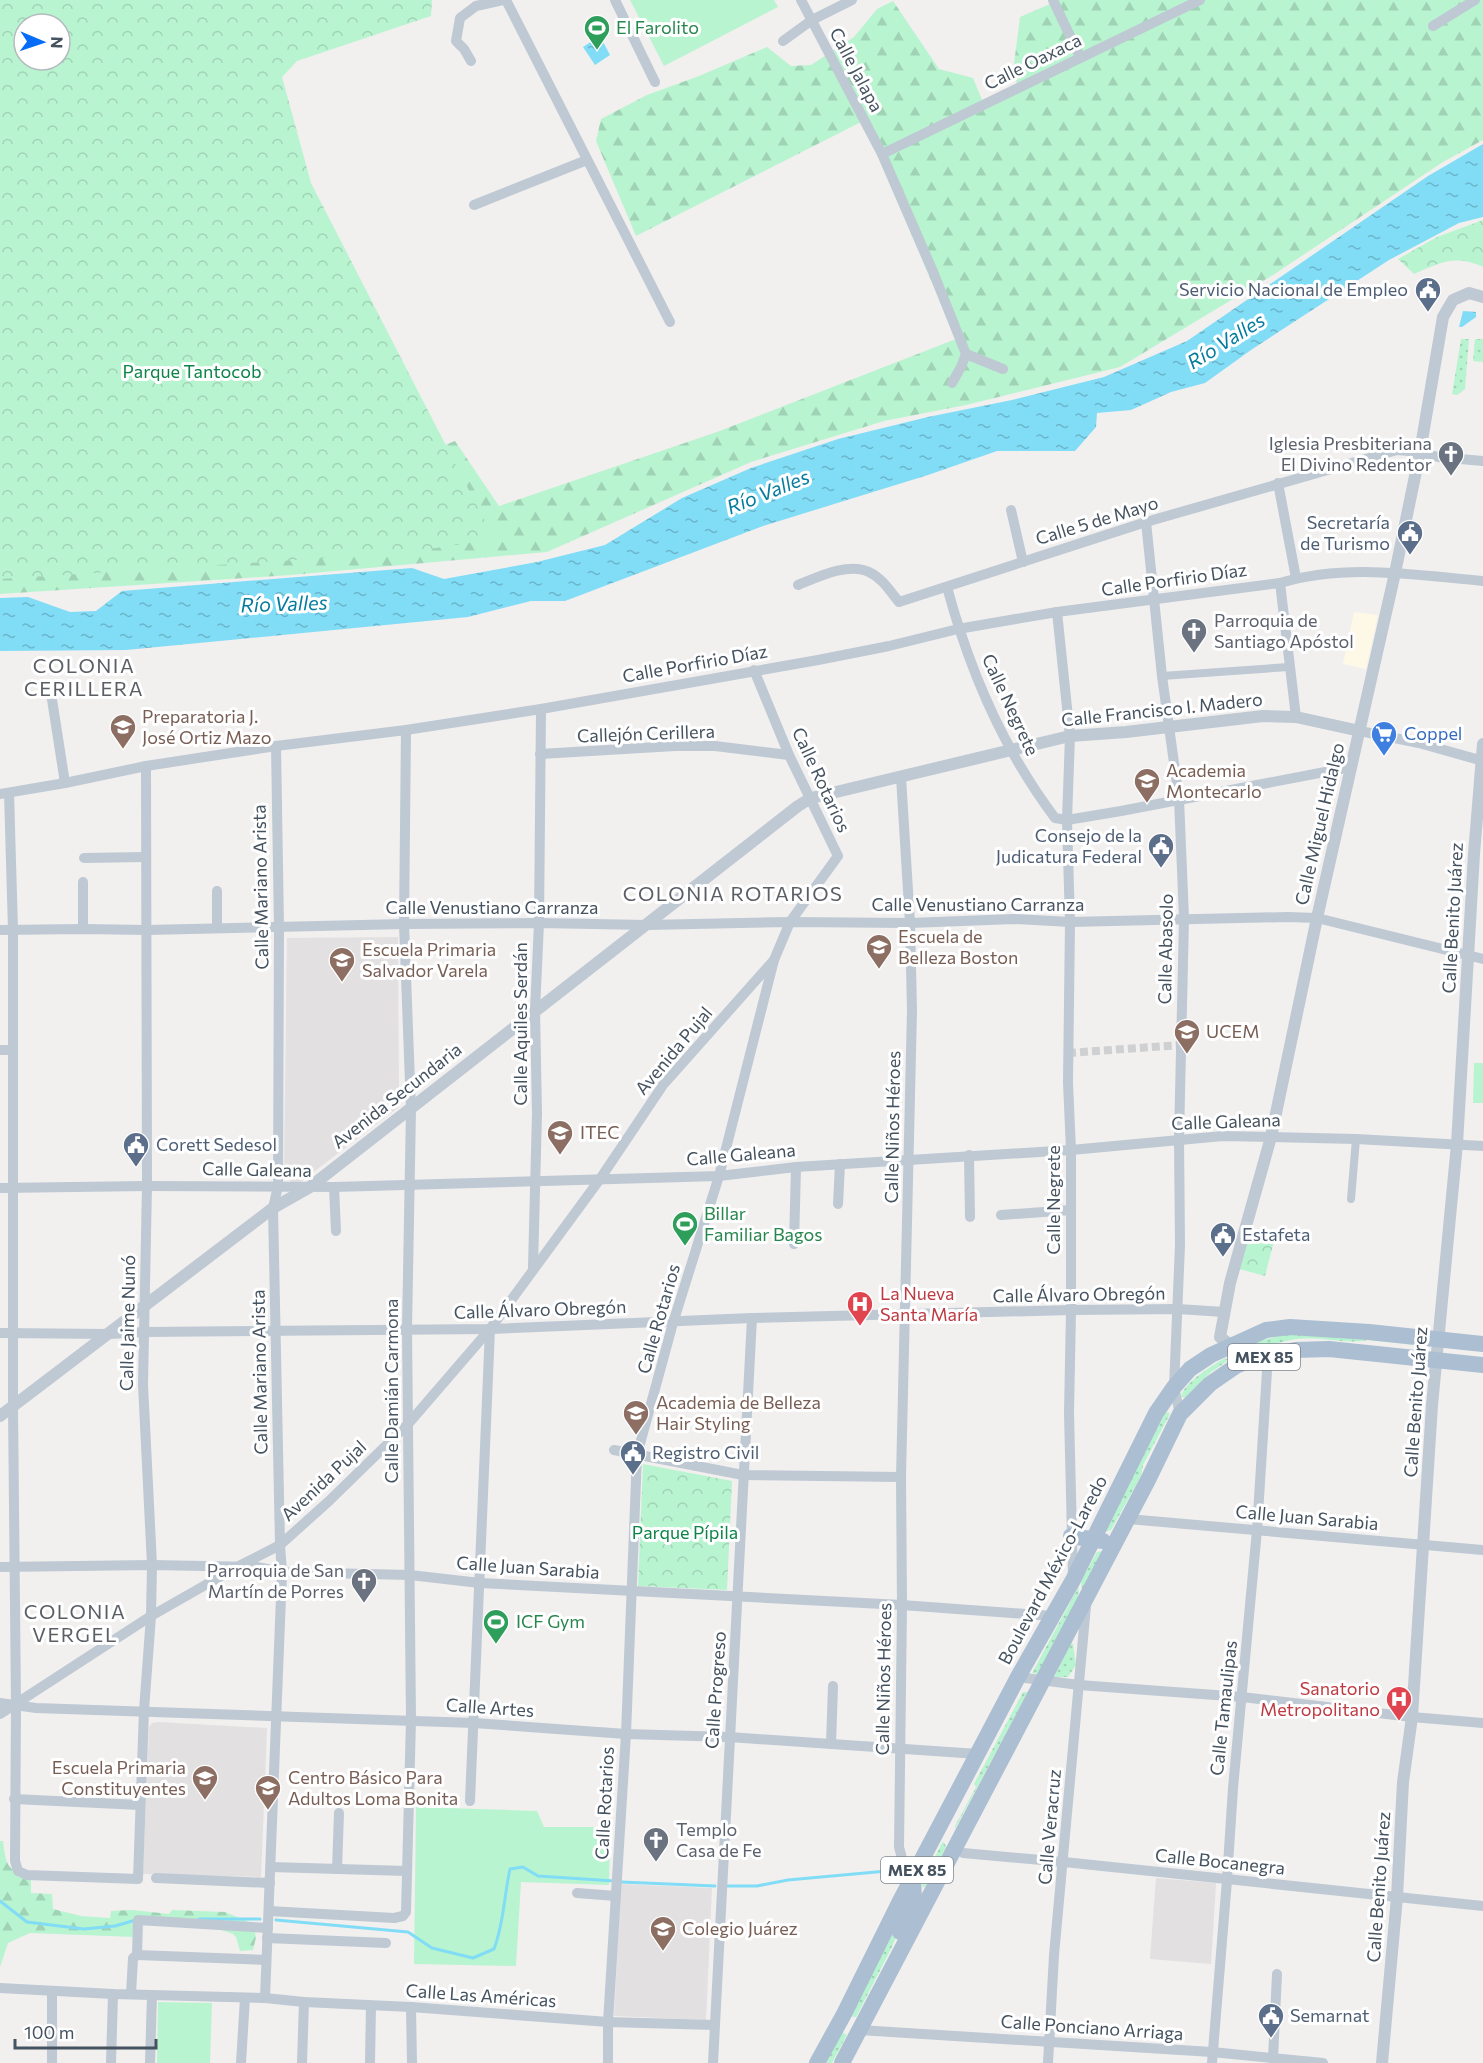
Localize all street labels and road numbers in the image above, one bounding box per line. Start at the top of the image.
street label: Calle Jalapa [825,24,888,116]
street label: Calle Oaxaca [980,28,1085,94]
street label: Calle 5 de Mayo [1033,491,1161,549]
street label: Calle Porfirio Díaz [1100,558,1248,600]
street label: Calle Porfirio Díaz [621,639,769,687]
street label: Calle Negrete [978,650,1044,759]
street label: Calle Francisco I. Madero [1060,687,1264,731]
street label: Callejón Cerillera [577,720,715,746]
street label: Calle Rotarios [788,724,856,836]
street label: Calle Miguel Hidalgo [1290,740,1348,907]
street label: Calle Mariano Arista [248,804,272,970]
street label: Calle Benito Juárez [1437,842,1467,994]
street label: Calle Venustiano Carranza [872,893,1084,915]
street label: Calle Abasolo [1153,894,1177,1004]
street label: Calle Venustiano Carranza [386,896,598,918]
street label: Calle Aquiles Serdán [509,942,531,1106]
street label: Avenida Pujal [630,1002,716,1099]
street label: Avenida Secundaria [327,1038,466,1153]
street label: Calle Niños Héroes [880,1050,904,1204]
street label: Calle Galeana [1171,1108,1281,1134]
street label: Calle Galeana [685,1138,796,1170]
street label: Calle Negrete [1042,1145,1064,1255]
street label: Calle Galeana [202,1157,312,1181]
street label: Calle Jaime Nunó [115,1255,139,1391]
street label: Calle Rotarios [632,1261,684,1376]
street label: Calle Álvaro Obregón [992,1281,1166,1307]
street label: Calle Mariano Arista [247,1289,271,1455]
street label: Calle Álvaro Obregón [453,1295,627,1323]
street label: Calle Damián Carmona [380,1298,402,1484]
street label: Calle Benito Juárez [1399,1326,1431,1478]
road number: MEX 85 [1228,1344,1300,1370]
street label: Avenida Pujal [276,1435,370,1525]
street label: Boulevard México-Laredo [993,1471,1111,1668]
street label: Calle Juan Sarabia [1235,1500,1379,1534]
street label: Calle Juan Sarabia [456,1551,600,1583]
street label: Calle Niños Héroes [871,1602,895,1756]
street label: Calle Progreso [700,1630,730,1749]
street label: Calle Tamaulipas [1205,1639,1241,1777]
street label: Calle Artes [445,1693,535,1721]
street label: Calle Rotarios [590,1746,618,1860]
street label: Calle Veracruz [1033,1768,1065,1886]
street label: Calle Benito Juárez [1362,1811,1394,1963]
street label: Calle Bocanegra [1154,1843,1286,1879]
road number: MEX 85 [881,1857,953,1883]
street label: Calle Las Américas [405,1979,557,2011]
street label: Calle Ponciano Arriaga [1000,2010,1184,2044]

